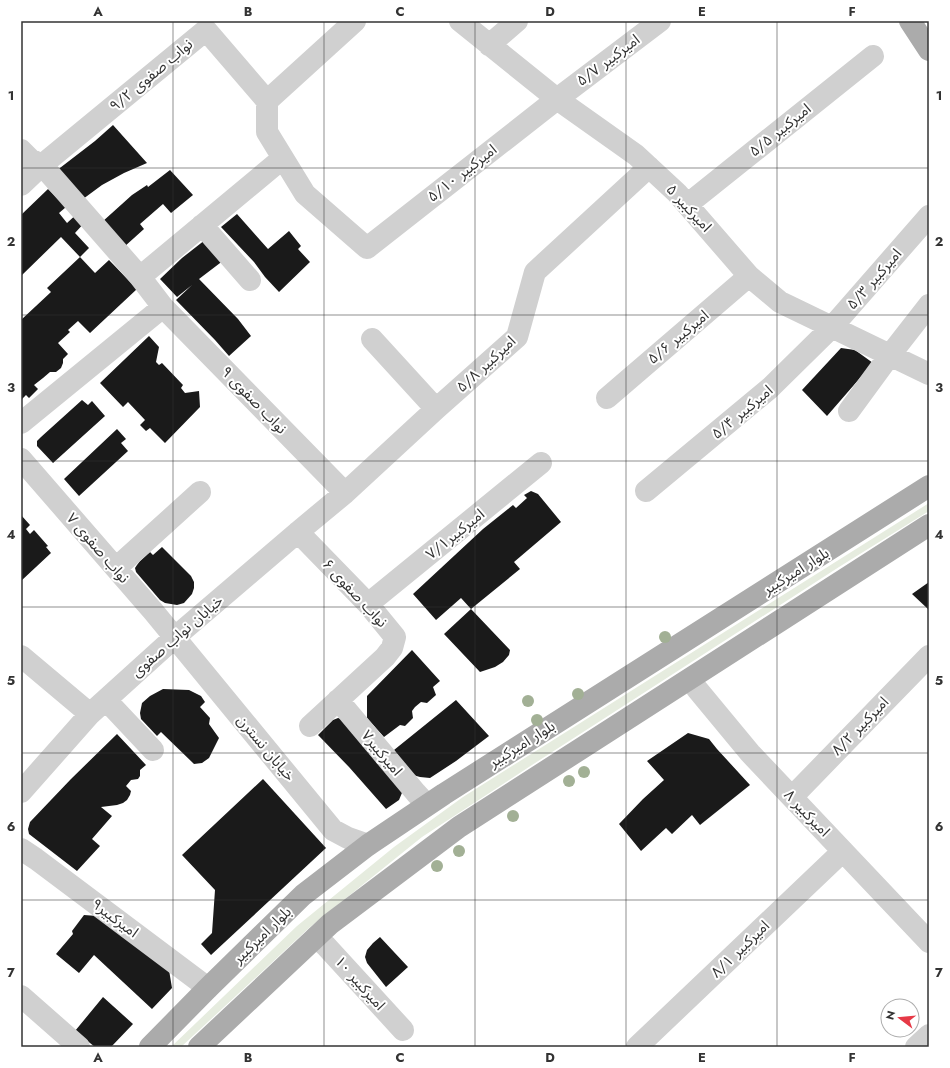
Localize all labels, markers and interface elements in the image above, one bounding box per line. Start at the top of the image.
text: A [92,2,103,21]
text: B [244,2,253,21]
text: C [395,2,405,21]
text: D [545,2,555,21]
text: E [698,2,706,21]
text: F [848,2,856,21]
street label: امیرکبیر ۵/۷ [572,29,644,91]
street label: نواب صفوی ۹/۲ [105,33,197,117]
text: 1 [8,86,14,105]
text: 1 [936,86,942,105]
street label: امیرکبیر ۵/۵ [744,98,816,162]
street label: امیرکبیر ۵/۱۰ [422,139,502,207]
street label: امیرکبیر ۵ [661,179,717,237]
text: 2 [7,232,15,251]
text: 2 [935,232,943,251]
street label: امیرکبیر ۵/۳ [841,244,907,314]
street label: امیرکبیر ۵/۶ [642,305,714,369]
street label: امیرکبیر ۵/۸ [451,331,521,397]
street label: نواب صفوی ۹ [216,361,292,439]
text: 3 [7,378,15,397]
text: 3 [935,378,943,397]
street label: امیرکبیر ۵/۴ [706,380,778,444]
street label: امیرکبیر۷/۱ [421,503,489,565]
street label: نواب صفوی ۷ [61,508,135,588]
text: 4 [6,525,16,544]
text: 4 [934,525,944,544]
street label: بلوار امیرکبیر [758,542,833,601]
street label: نواب صفوی ۶ [317,554,393,632]
street label: خیابان نواب صفوی [126,590,228,682]
text: 5 [7,671,15,690]
text: 5 [935,671,943,690]
street label: امیرکبیر ۸/۲ [826,692,894,760]
street label: خیابان نسترن [232,710,300,786]
street label: بلوار امیرکبیر [484,715,559,774]
street label: امیرکبیر۷ [356,725,408,781]
street label: امیرکبیر ۸ [779,784,835,842]
text: 6 [7,817,16,836]
text: 6 [935,817,944,836]
street label: امیرکبیر۹ [87,893,143,943]
street label: بلوار امیرکبیر [227,901,296,969]
street label: امیرکبیر ۸/۱ [706,915,774,983]
street label: امیرکبیر ۱۰ [329,951,391,1015]
text: 7 [7,963,15,982]
text: 7 [935,963,943,982]
north arrow [880,998,920,1038]
text: N [881,1009,899,1022]
text: A [92,1048,103,1067]
text: B [244,1048,253,1067]
text: C [395,1048,405,1067]
text: D [545,1048,555,1067]
text: E [698,1048,706,1067]
text: F [848,1048,856,1067]

